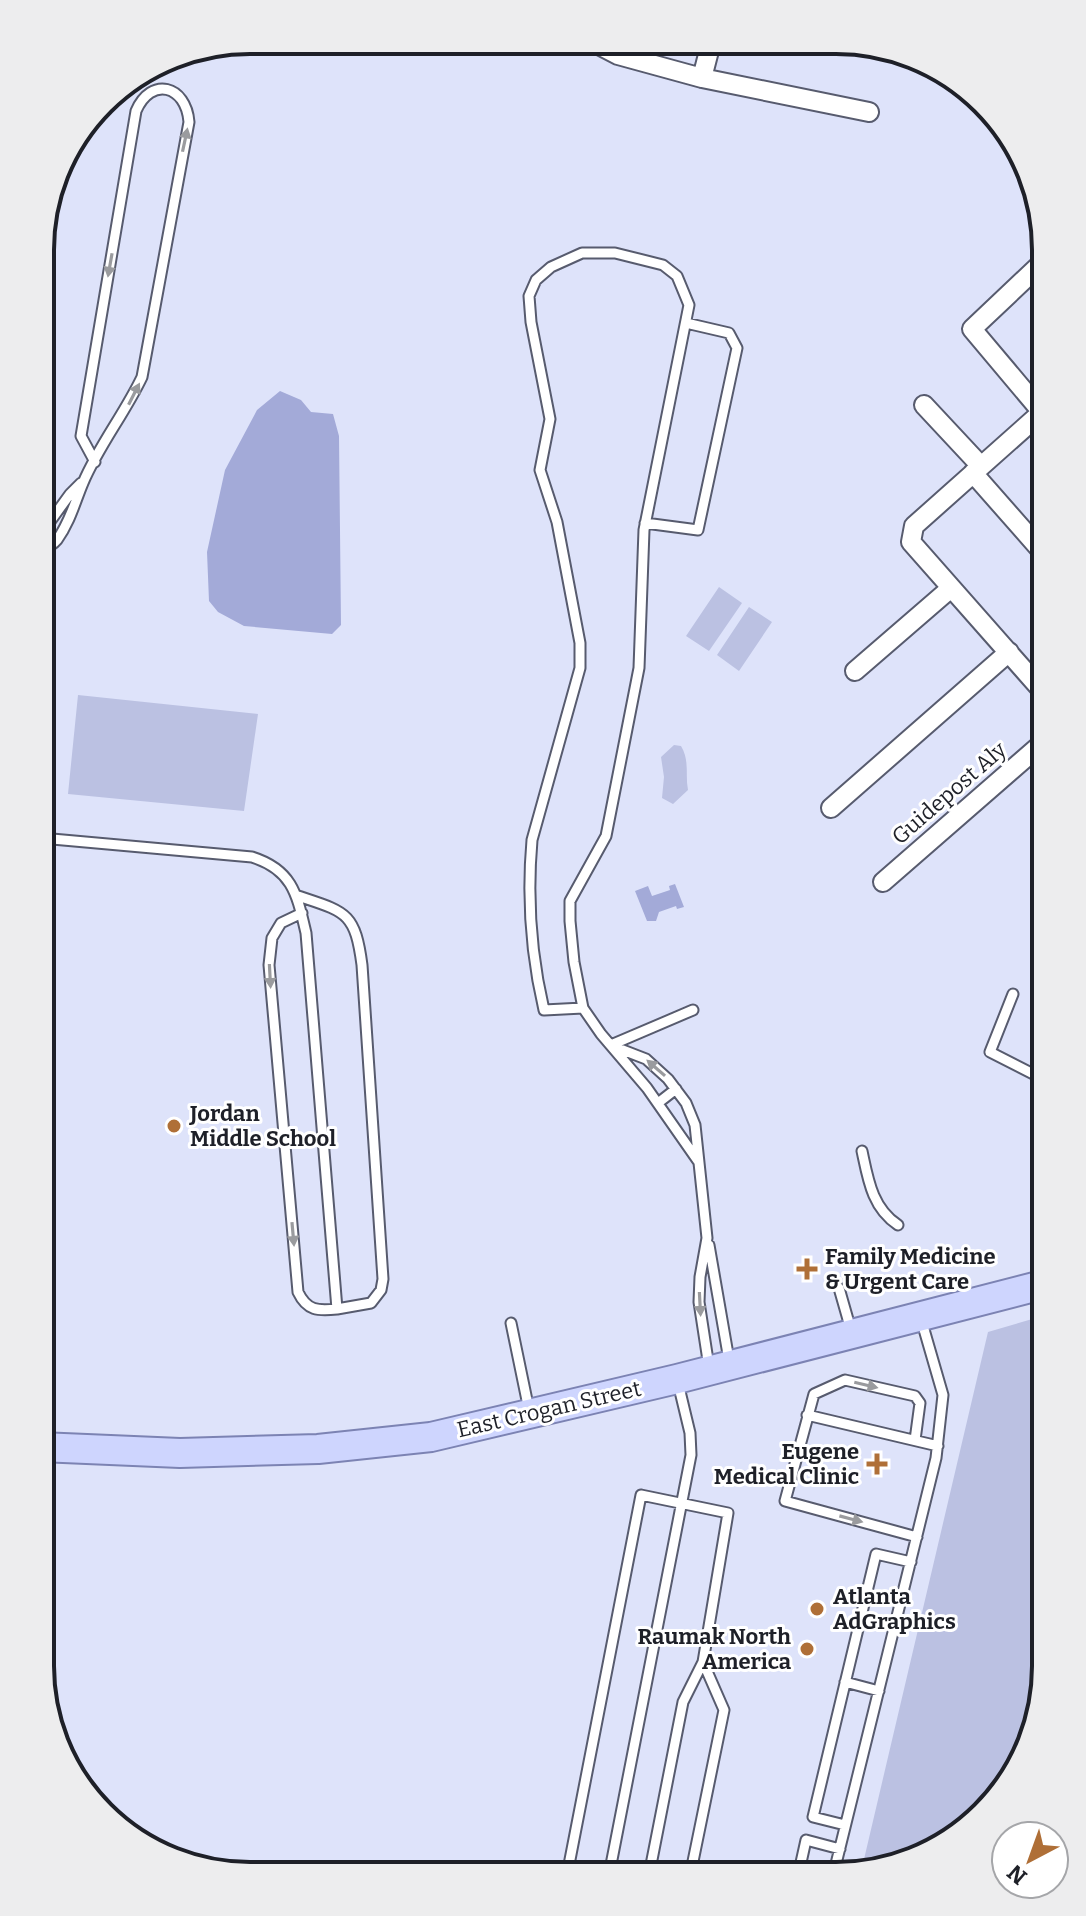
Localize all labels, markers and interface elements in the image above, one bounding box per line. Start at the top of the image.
one-way arrow [179,127,192,152]
one-way arrow [103,253,115,278]
one-way arrow [127,383,140,406]
street label: Guidepost Aly [886,736,1012,850]
one-way arrow [264,963,277,989]
one-way arrow [647,1060,667,1077]
place label: Jordan Middle School [189,1100,336,1152]
marker: Jordan Middle School [165,1117,183,1135]
one-way arrow [287,1222,300,1247]
place label: Family Medicine & Urgent Care [825,1243,995,1295]
marker: Family Medicine & Urgent Care [796,1258,818,1280]
one-way arrow [694,1292,707,1317]
street label: East Crogan Street [454,1375,644,1443]
one-way arrow [853,1379,878,1391]
place label: Eugene Medical Clinic [714,1438,859,1490]
marker: Eugene Medical Clinic [866,1453,888,1475]
one-way arrow [839,1513,863,1526]
place label: Atlanta AdGraphics [833,1583,956,1635]
marker: Atlanta AdGraphics [808,1600,826,1618]
place label: Raumak North America [638,1623,792,1675]
marker: Raumak North America [798,1640,816,1658]
north arrow [990,1820,1070,1900]
text: N [1002,1859,1032,1890]

